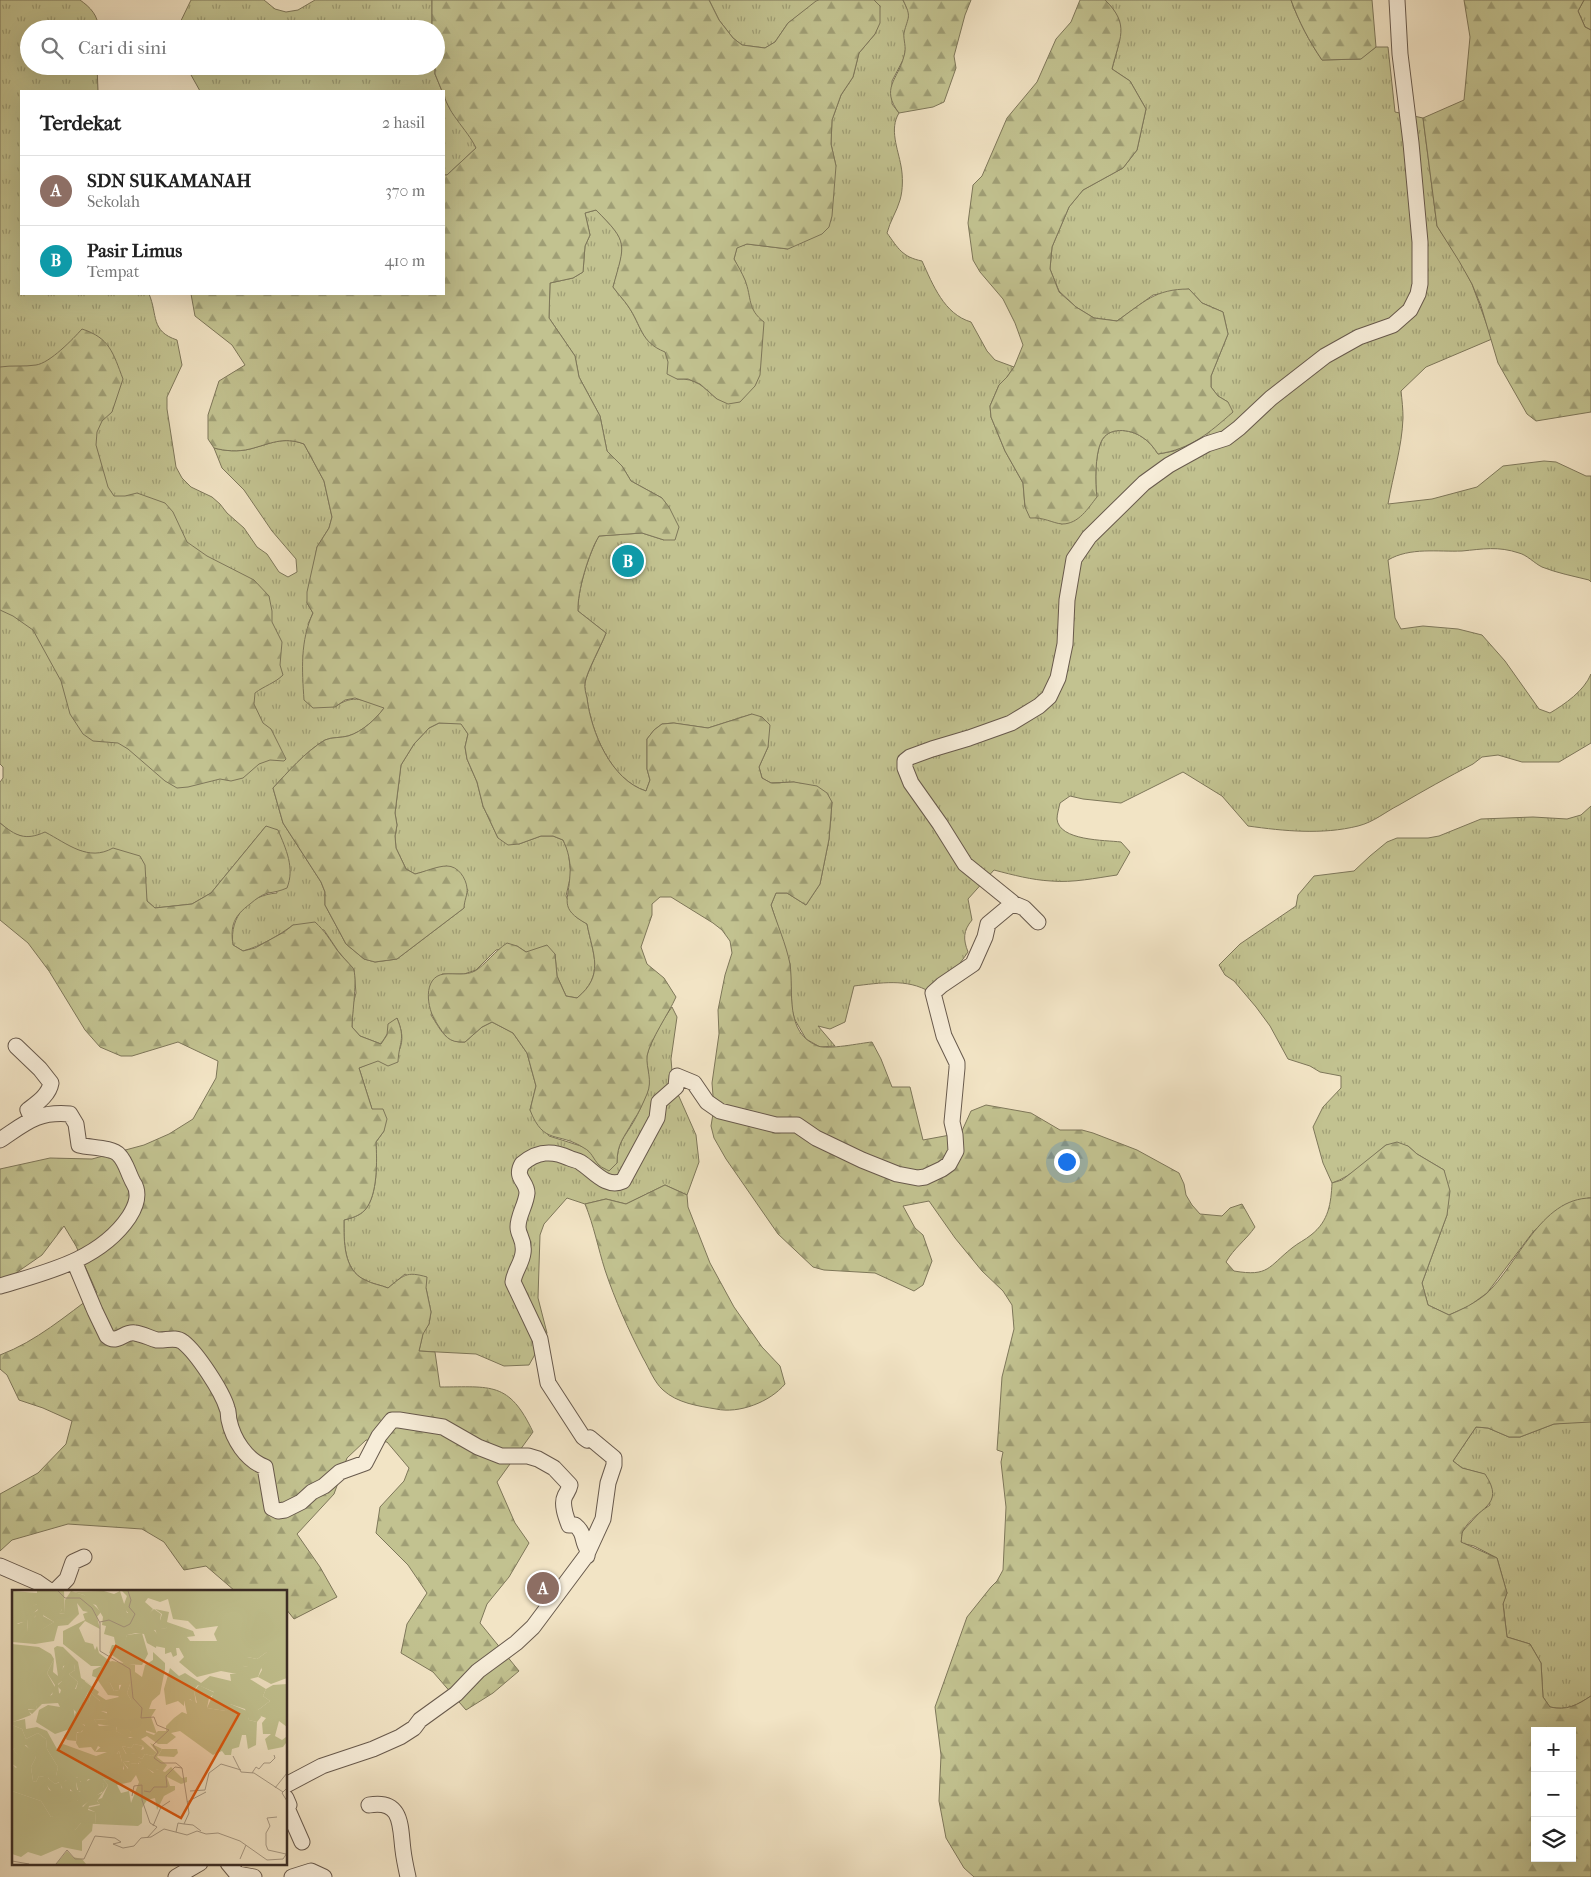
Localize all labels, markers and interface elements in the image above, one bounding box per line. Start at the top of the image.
search box [20,20,445,75]
icon: search [38,34,66,62]
text: Cari di sini [78,37,167,59]
text: Terdekat [40,111,121,135]
text: 2 hasil [382,113,425,132]
text: SDN SUKAMANAH [87,170,251,192]
text: A [51,181,61,200]
text: 370 m [385,181,425,200]
text: Sekolah [87,192,140,211]
text: Pasir Limus [87,240,182,262]
text: B [51,251,61,270]
text: 410 m [384,251,425,270]
text: Tempat [87,262,139,281]
pin: B [612,542,644,580]
your location [1054,1149,1080,1175]
pin: A [527,1569,559,1607]
inset map [12,1590,288,1864]
map controls [1531,1727,1576,1862]
button: + [1531,1727,1576,1772]
button: − [1531,1772,1576,1817]
button: layers [1531,1817,1576,1862]

